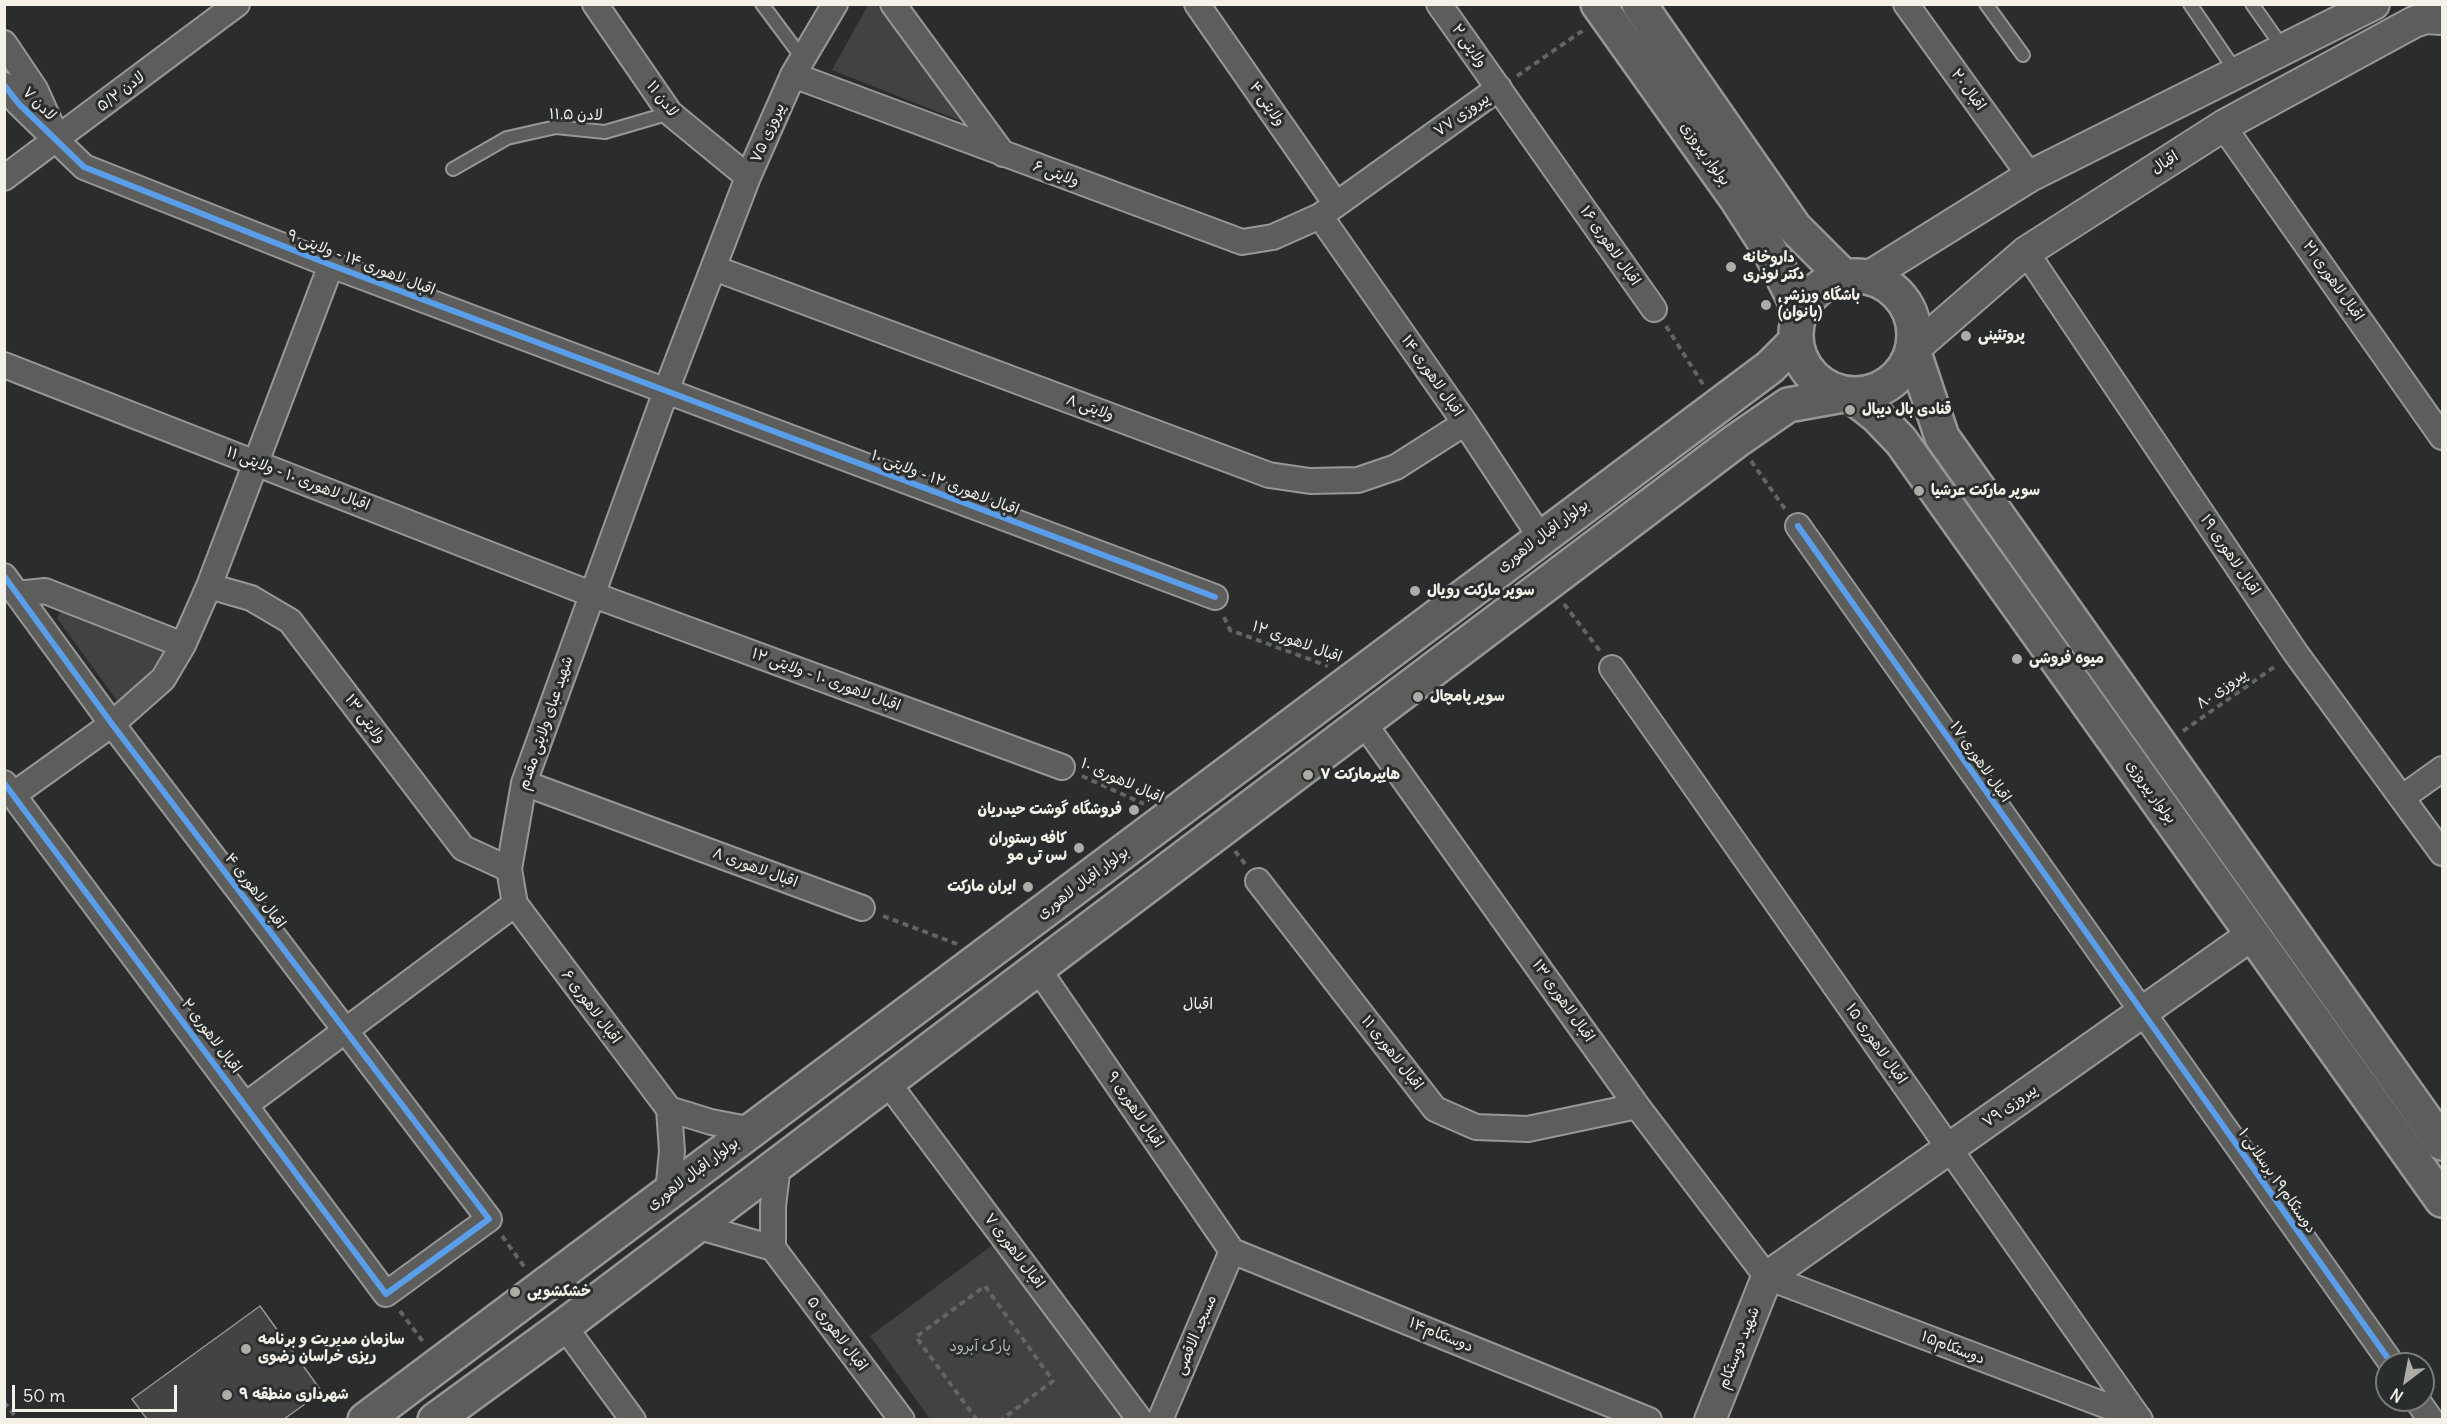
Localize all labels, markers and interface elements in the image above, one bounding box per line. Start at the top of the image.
street label: ولایتی ۲ [1448,21,1490,71]
street label: اقبال ۲۰ [1947,66,1989,114]
street label: لادن ۵/۲ [93,68,149,116]
street label: لادن ۱۱ [642,78,682,120]
street label: ولایتی ۴ [1245,78,1289,130]
street label: لادن ۷ [18,83,60,125]
street label: پیروزی ۷۷ [1431,89,1493,141]
street label: پیروزی ۷۵ [747,100,789,166]
street label: لادن ۱۱.۵ [549,106,603,124]
street label: بولوار پیروزی [1676,119,1734,189]
street label: اقبال [2148,148,2182,178]
street label: ولایتی ۶ [1030,157,1082,191]
street label: اقبال لاهوری ۱۶ [1576,203,1644,289]
street label: اقبال لاهوری ۱۴ - ولایتی ۹ [284,226,438,300]
street label: اقبال لاهوری ۲۱ [2299,237,2367,325]
place label: داروخانه دکتر نوذری [1743,249,1804,284]
marker: داروخانه دکتر نوذری [1724,260,1738,274]
place label: باشگاه ورزشی (بانوان) [1778,287,1860,322]
marker: باشگاه ورزشی (بانوان) [1759,298,1773,312]
place label: پروتئینی [1978,327,2025,345]
marker: پروتئینی [1959,329,1973,343]
street label: اقبال لاهوری ۱۴ [1397,332,1467,420]
street label: ولایتی ۸ [1064,391,1116,425]
place label: قنادی بال دیبال [1862,401,1951,419]
marker: قنادی بال دیبال [1843,403,1857,417]
street label: اقبال لاهوری ۱۰ - ولایتی ۱۱ [224,443,372,515]
street label: اقبال لاهوری ۱۲ - ولایتی ۱۰ [869,447,1021,519]
place label: سوپر مارکت عرشیا [1931,482,2040,500]
marker: سوپر مارکت عرشیا [1912,484,1926,498]
street label: بولوار اقبال لاهوری [1494,496,1592,576]
street label: اقبال لاهوری ۱۹ [2196,511,2264,599]
place label: سوپر مارکت رویال [1427,582,1535,600]
marker: سوپر مارکت رویال [1408,584,1422,598]
street label: اقبال لاهوری ۱۲ [1250,617,1344,667]
street label: اقبال لاهوری ۱۰ - ولایتی ۱۲ [749,645,903,715]
place label: میوه فروشی [2029,650,2104,668]
marker: میوه فروشی [2010,652,2024,666]
street label: شهید عبای ولایتی مقدم [515,654,577,792]
street label: پیروزی ۸۰ [2193,665,2251,713]
place label: سوپر‌ پامچال [1430,688,1505,706]
marker: سوپر‌ پامچال [1411,690,1425,704]
street label: ولایتی ۱۳ [341,691,389,747]
street label: اقبال لاهوری ۱۷ [1946,718,2014,806]
street label: اقبال لاهوری ۱۰ [1078,755,1166,807]
street label: بولوار پیروزی [2122,757,2180,827]
place label: هایپرمارکت ۷ [1320,766,1400,784]
marker: هایپرمارکت ۷ [1301,768,1315,782]
place label: فروشگاه گوشت حیدریان [977,801,1122,819]
marker: فروشگاه گوشت حیدریان [1127,803,1141,817]
place label: كافه رستوران نس تى مو [989,830,1067,865]
marker: كافه رستوران نس تى مو [1072,841,1086,855]
street label: بولوار اقبال لاهوری [1034,843,1132,923]
street label: اقبال لاهوری ۸ [710,844,800,892]
street label: اقبال لاهوری ۴ [221,850,289,932]
place label: ایران مارکت [947,878,1016,896]
marker: ایران مارکت [1021,880,1035,894]
street label: اقبال لاهوری ۱۳ [1528,956,1598,1046]
street label: اقبال لاهوری ۶ [557,967,625,1047]
district label: اقبال [1183,994,1213,1014]
street label: اقبال لاهوری ۲ [177,995,245,1077]
street label: اقبال لاهوری ۱۵ [1842,1000,1910,1088]
street label: اقبال لاهوری ۱۱ [1357,1012,1427,1094]
street label: اقبال لاهوری ۹ [1103,1069,1167,1151]
street label: پیروزی ۷۹ [1979,1081,2041,1131]
street label: دوستکام۱۹ برسلانی ۱ [2234,1125,2320,1237]
street label: بولوار اقبال لاهوری [644,1134,742,1214]
street label: اقبال لاهوری ۷ [980,1210,1048,1292]
place label: خشکشویی [527,1283,591,1301]
marker: خشکشویی [508,1285,522,1299]
street label: مسجد الاقصی [1171,1292,1221,1378]
street label: اقبال لاهوری ۵ [803,1293,871,1375]
street label: شهید دوستکام [1714,1304,1764,1392]
street label: دوستکام۱۴ [1406,1314,1476,1356]
street label: دوستکام۱۵ [1919,1328,1987,1368]
place label: سازمان مدیریت و برنامه ریزی خراسان رضوی [258,1331,405,1366]
park label: پارک آبرود [949,1338,1011,1356]
marker: سازمان مدیریت و برنامه ریزی خراسان رضوی [239,1342,253,1356]
north arrow [2375,1352,2435,1412]
scale bar [15,1373,180,1411]
text: 50 m [23,1384,65,1407]
text: N [2387,1384,2407,1407]
place label: شهرداری منطقه ۹ [239,1386,348,1404]
marker: شهرداری منطقه ۹ [220,1388,234,1402]

